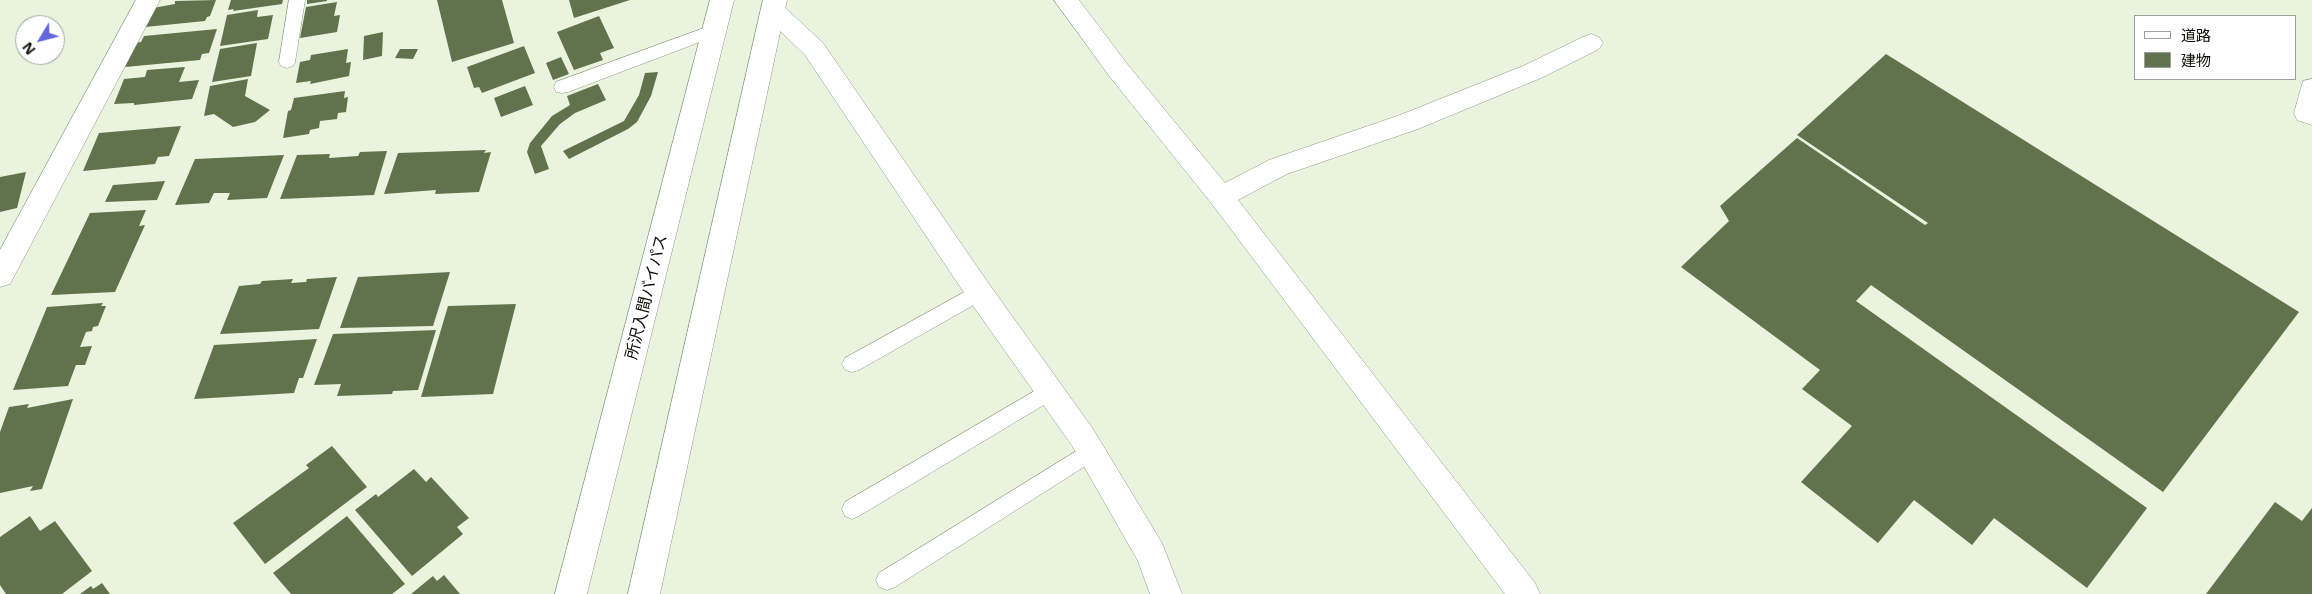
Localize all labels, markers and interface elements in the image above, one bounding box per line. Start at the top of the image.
north arrow [15,15,65,65]
legend [2134,15,2297,80]
text: 道路 [2181,25,2211,45]
text: N [17,38,39,59]
text: 建物 [2181,50,2211,70]
street label: 所沢入間バイパス [622,233,672,361]

